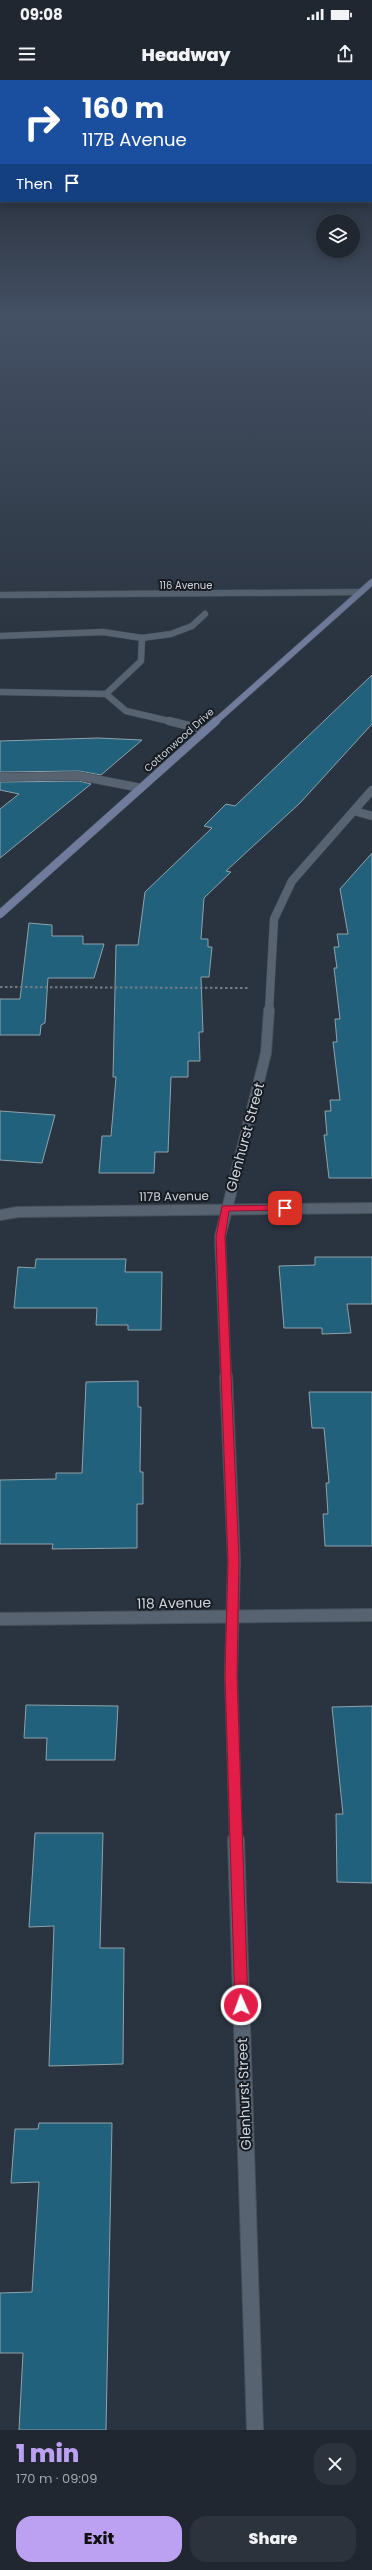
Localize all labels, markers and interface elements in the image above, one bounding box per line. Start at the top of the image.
text: 09:08 [20,4,63,25]
text: Headway [142,42,230,67]
icon: menu [16,43,38,65]
icon: share [334,43,356,65]
text: 160 m [82,89,164,128]
icon: right [16,96,68,148]
text: 117B Avenue [82,127,187,152]
icon: arrive [61,172,83,194]
text: Then [16,173,53,194]
map controls [316,214,360,258]
button: layers [316,214,360,258]
street label: 116 Avenue [160,578,212,593]
street label: Cottonwood Drive [141,704,217,776]
street label: Glenhurst Street [221,1080,269,1194]
street label: 117B Avenue [139,1187,209,1205]
pin [268,1191,302,1225]
icon: arrive [274,1197,296,1219]
street label: 118 Avenue [137,1592,212,1614]
position arrow [220,1984,262,2026]
street label: Glenhurst Street [232,2038,256,2150]
text: 1 min [16,2437,79,2470]
button: close [314,2443,356,2485]
text: 170 m · 09:09 [16,2469,97,2488]
button: Exit [16,2516,182,2562]
button: Share [190,2516,356,2562]

